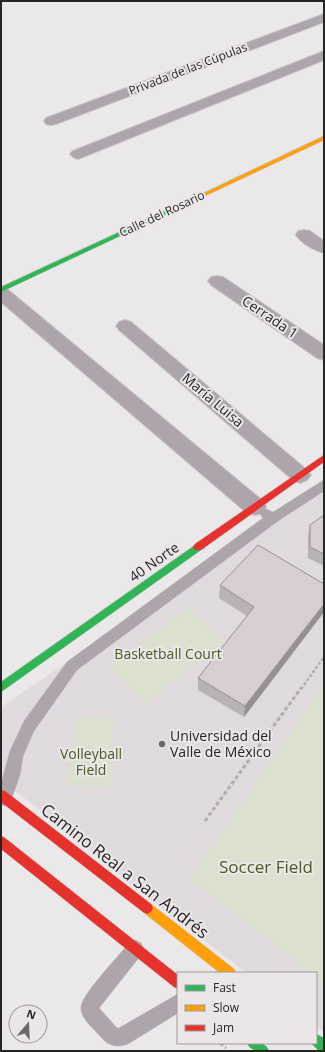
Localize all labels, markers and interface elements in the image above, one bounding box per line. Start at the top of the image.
street label: Privada de las Cúpulas [126,38,250,99]
street label: Calle del Rosario [116,186,207,241]
street label: Cerrada 1 [238,291,302,342]
street label: María Luisa [179,368,248,431]
street label: 40 Norte [125,537,183,586]
park label: Basketball Court [114,644,222,663]
place label: Universidad del Valle de México [170,726,272,761]
marker: Universidad del Valle de México [157,739,167,749]
park label: Volleyball Field [60,744,122,779]
street label: Camino Real a San Andrés [37,798,214,943]
park label: Soccer Field [219,855,313,878]
legend [177,972,317,1044]
text: Fast [213,979,236,996]
text: Slow [213,999,240,1016]
north arrow [8,1004,48,1044]
text: N [25,1006,38,1023]
text: Jam [212,1019,234,1036]

